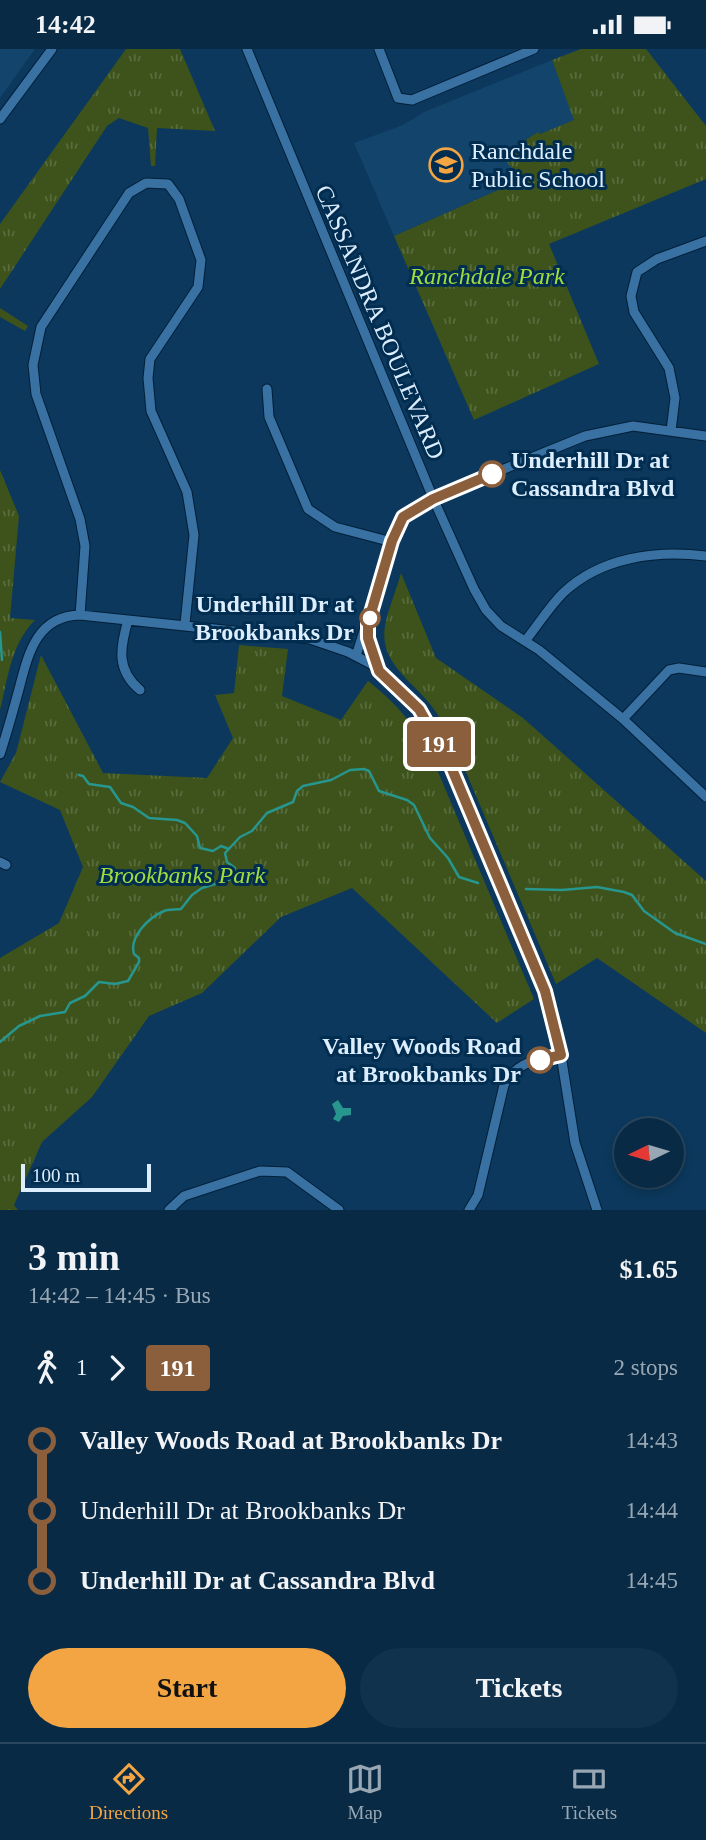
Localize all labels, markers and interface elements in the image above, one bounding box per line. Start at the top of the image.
text: 14:42 [35,10,96,39]
place label: Ranchdale Public School [471,138,605,192]
school or university icon: Ranchdale Public School [427,146,465,184]
street label: CASSANDRA BOULEVARD [310,181,450,463]
park label: Ranchdale Park [408,263,565,289]
place label: Underhill Dr at Cassandra Blvd [511,447,675,501]
marker: Underhill Dr at Cassandra Blvd [479,461,505,487]
place label: Underhill Dr at Brookbanks Dr [195,591,354,645]
marker: Underhill Dr at Brookbanks Dr [360,608,380,628]
line badge: 191 [399,721,479,767]
text: 191 [421,731,457,757]
park label: Brookbanks Park [99,862,266,888]
place label: Valley Woods Road at Brookbanks Dr [322,1033,522,1087]
marker: Valley Woods Road at Brookbanks Dr [527,1047,553,1073]
north arrow [614,1118,684,1188]
map controls [614,1118,684,1188]
scale bar [21,1161,150,1193]
text: 100 m [32,1165,80,1186]
text: 3 min [28,1236,120,1278]
text: $1.65 [620,1255,678,1284]
text: 14:42 – 14:45 · Bus [28,1283,211,1308]
icon: walk [28,1349,66,1387]
icon: forward [98,1349,136,1387]
text: 1 [76,1355,88,1380]
text: 191 [160,1355,196,1381]
text: 2 stops [613,1355,678,1380]
text: Valley Woods Road at Brookbanks Dr [80,1426,502,1455]
text: 14:43 [626,1428,678,1453]
text: Underhill Dr at Brookbanks Dr [80,1496,405,1525]
text: 14:44 [626,1498,678,1523]
text: Underhill Dr at Cassandra Blvd [80,1566,435,1595]
text: 14:45 [626,1568,678,1593]
button: Start [28,1648,346,1728]
button: Tickets [360,1648,678,1728]
tab: Directions [89,1760,168,1824]
tab: Map [346,1760,384,1824]
tab: Tickets [562,1760,617,1824]

